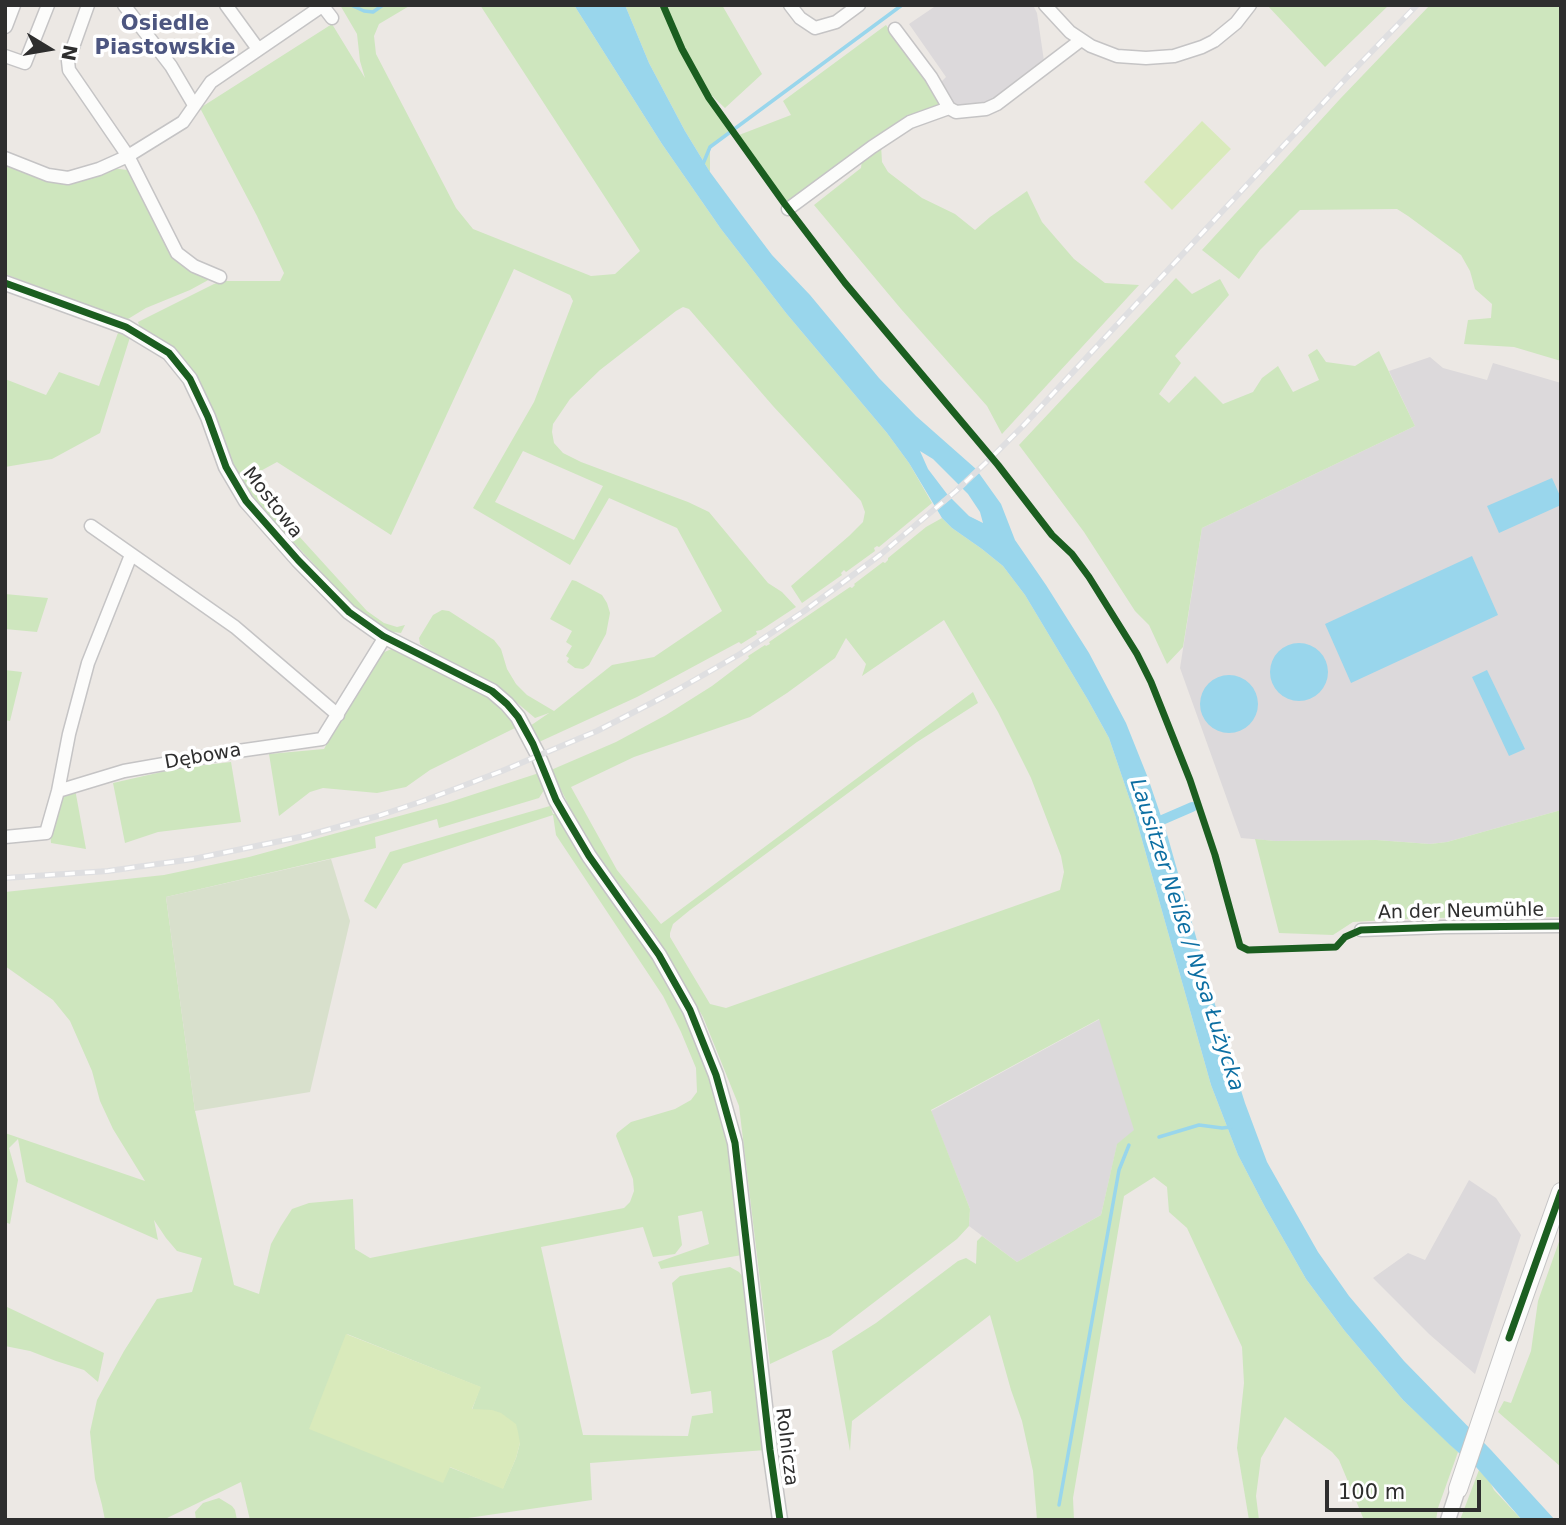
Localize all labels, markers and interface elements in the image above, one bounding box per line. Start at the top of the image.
district label: Osiedle Piastowskie [94,12,236,62]
north arrow [14,14,84,84]
text: N [57,43,82,63]
street label: Mostowa [237,463,307,543]
street label: Dębowa [163,739,243,775]
water label: Lausitzer Neiße / Nysa Łużycka [1124,776,1248,1094]
street label: An der Neumühle [1378,899,1544,925]
street label: Rolnicza [770,1407,802,1487]
scale bar [1328,1466,1484,1510]
text: 100 m [1338,1480,1405,1504]

